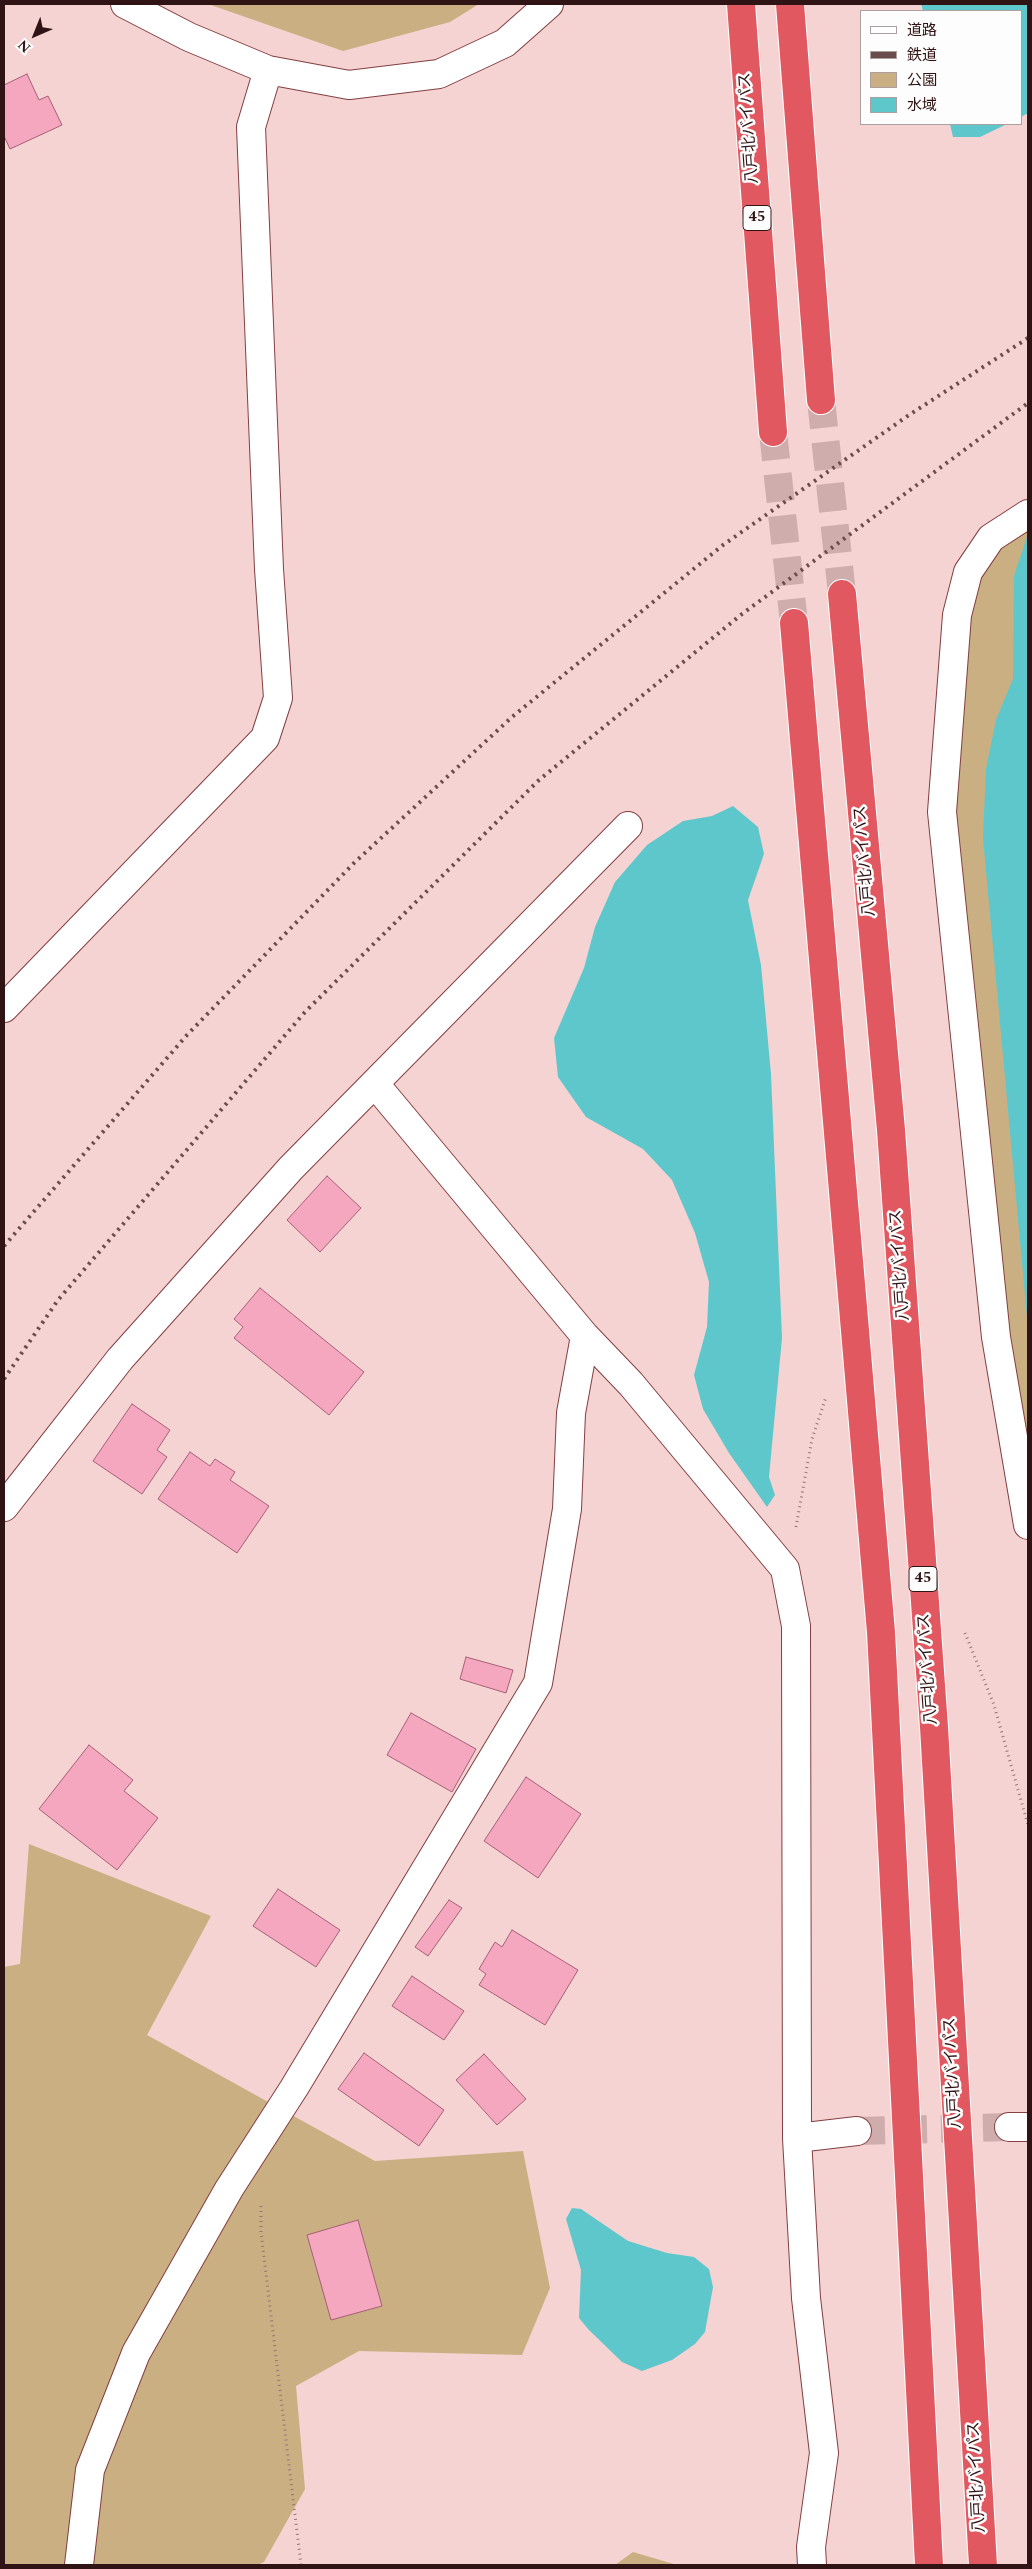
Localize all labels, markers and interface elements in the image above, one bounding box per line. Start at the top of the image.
north arrow [10,10,60,60]
legend [860,10,1022,125]
text: 道路 [907,19,937,42]
text: N [13,35,36,58]
text: 鉄道 [907,44,937,67]
text: 公園 [907,69,937,92]
street label: 八戸北バイパス [737,71,763,185]
text: 水域 [907,94,937,117]
road number: 45 [743,206,771,230]
street label: 八戸北バイパス [852,804,880,918]
street label: 八戸北バイパス [888,1208,914,1322]
road number: 45 [909,1566,937,1592]
street label: 八戸北バイパス [916,1612,942,1726]
street label: 八戸北バイパス [941,2017,967,2129]
street label: 八戸北バイパス [965,2421,991,2533]

